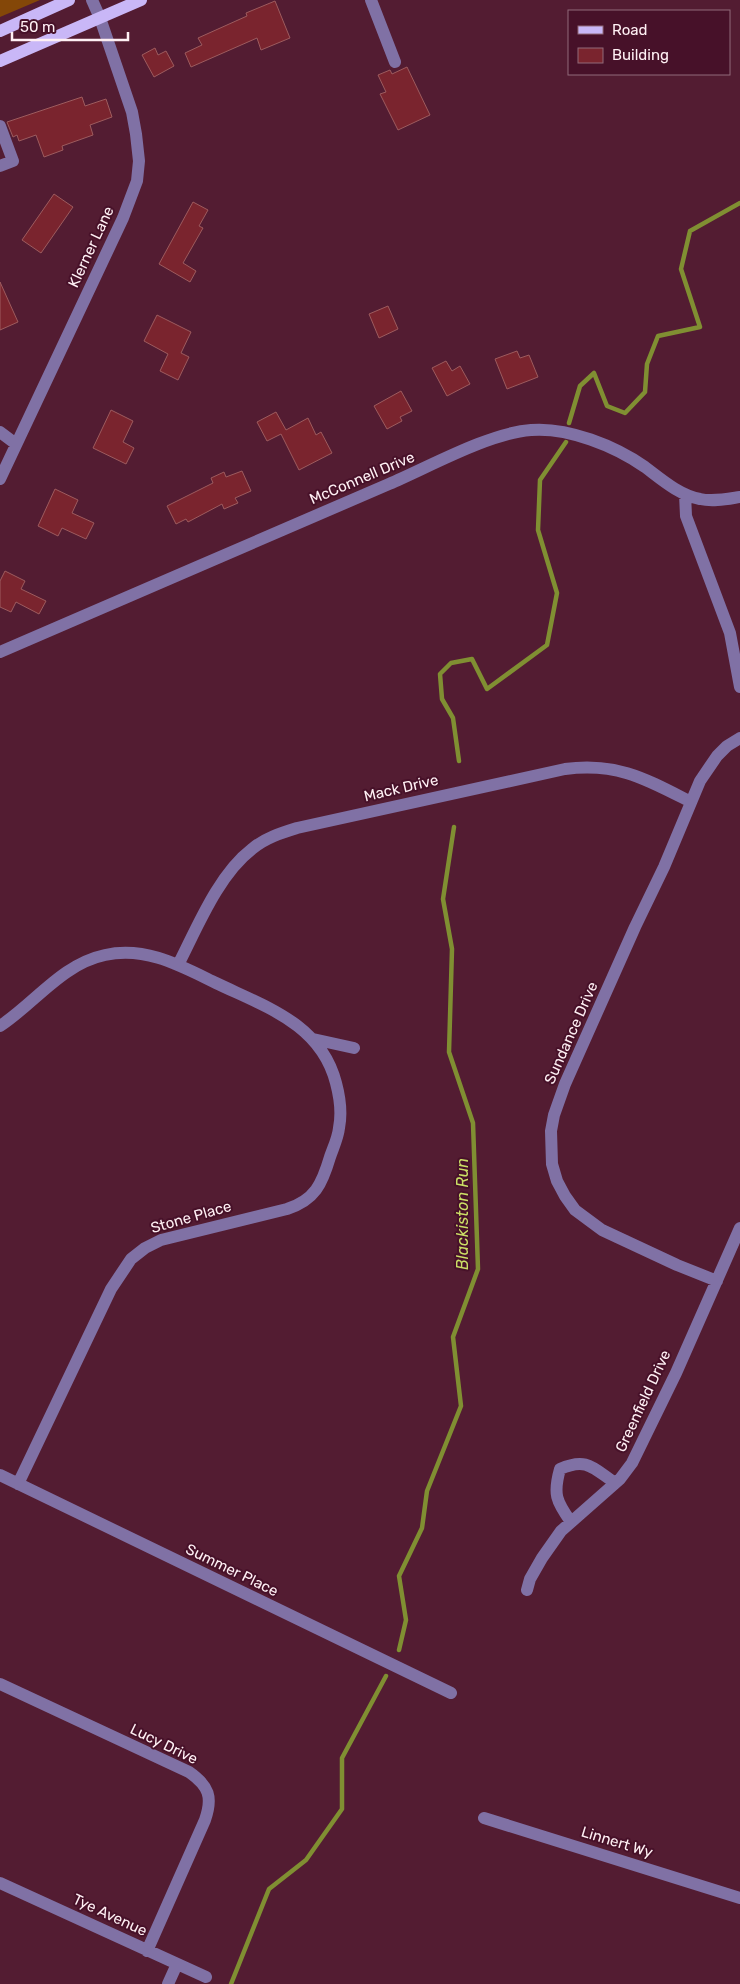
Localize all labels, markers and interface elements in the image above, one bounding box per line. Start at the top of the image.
scale bar [12,10,129,42]
legend [568,10,730,75]
text: 50 m [20,18,55,36]
text: Road [612,21,648,39]
text: Building [612,46,669,64]
street label: Klerner Lane [64,204,118,290]
street label: McConnell Drive [307,448,417,508]
street label: Mack Drive [362,771,440,805]
street label: Sundance Drive [540,979,602,1087]
water label: Blackiston Run [453,1158,472,1270]
street label: Stone Place [149,1197,233,1237]
street label: Greenfield Drive [611,1347,675,1455]
street label: Summer Place [183,1540,281,1600]
street label: Lucy Drive [127,1720,201,1768]
street label: Linnert Wy [579,1823,655,1861]
street label: Tye Avenue [70,1890,150,1940]

